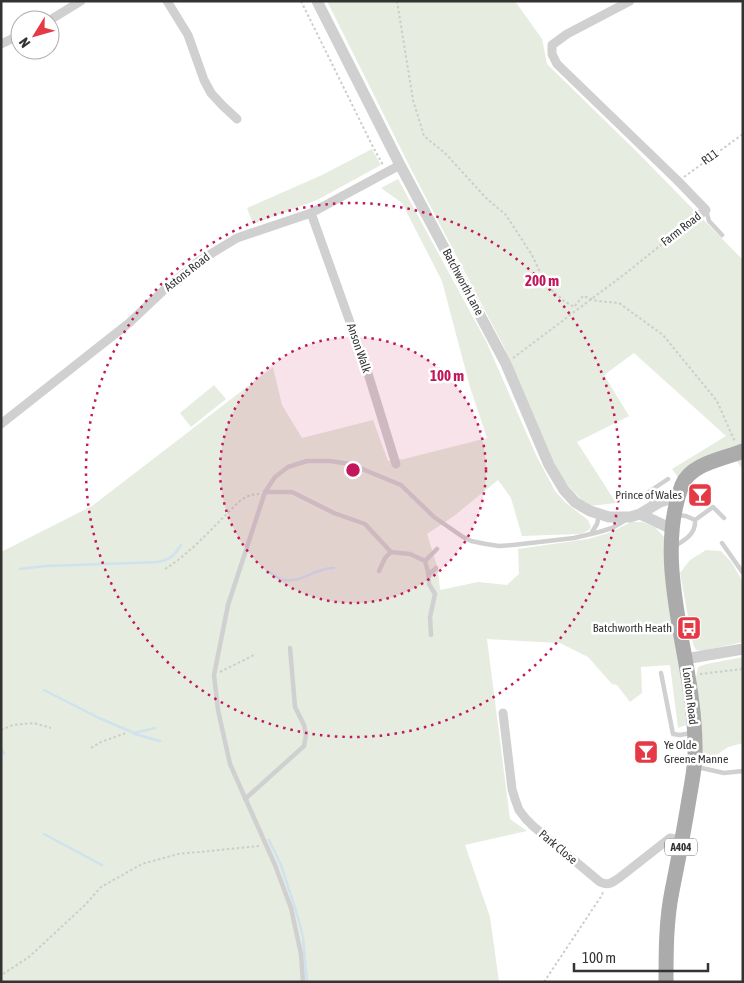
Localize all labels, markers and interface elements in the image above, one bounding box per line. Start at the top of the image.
north arrow [10,10,60,60]
text: N [16,35,33,51]
street label: R11 [699,146,721,168]
street label: Farm Road [658,209,704,249]
street label: Batchworth Lane [440,246,486,318]
street label: Astons Road [162,250,212,294]
text: 200 m [525,272,559,289]
street label: Anson Walk [344,321,374,375]
text: 100 m [430,367,464,384]
centre of rings [344,461,362,479]
bar icon: Prince of Wales [687,482,713,508]
place label: Prince of Wales [615,488,682,502]
bus stop icon: Batchworth Heath [676,615,702,641]
place label: Batchworth Heath [593,621,672,635]
street label: London Road [680,666,700,726]
place label: Ye Olde Greene Manne [664,738,728,766]
bar icon: Ye Olde Greene Manne [633,739,659,765]
street label: Park Close [536,827,580,867]
road number: A404 [665,839,697,856]
scale bar [574,940,708,972]
text: 100 m [582,949,616,966]

